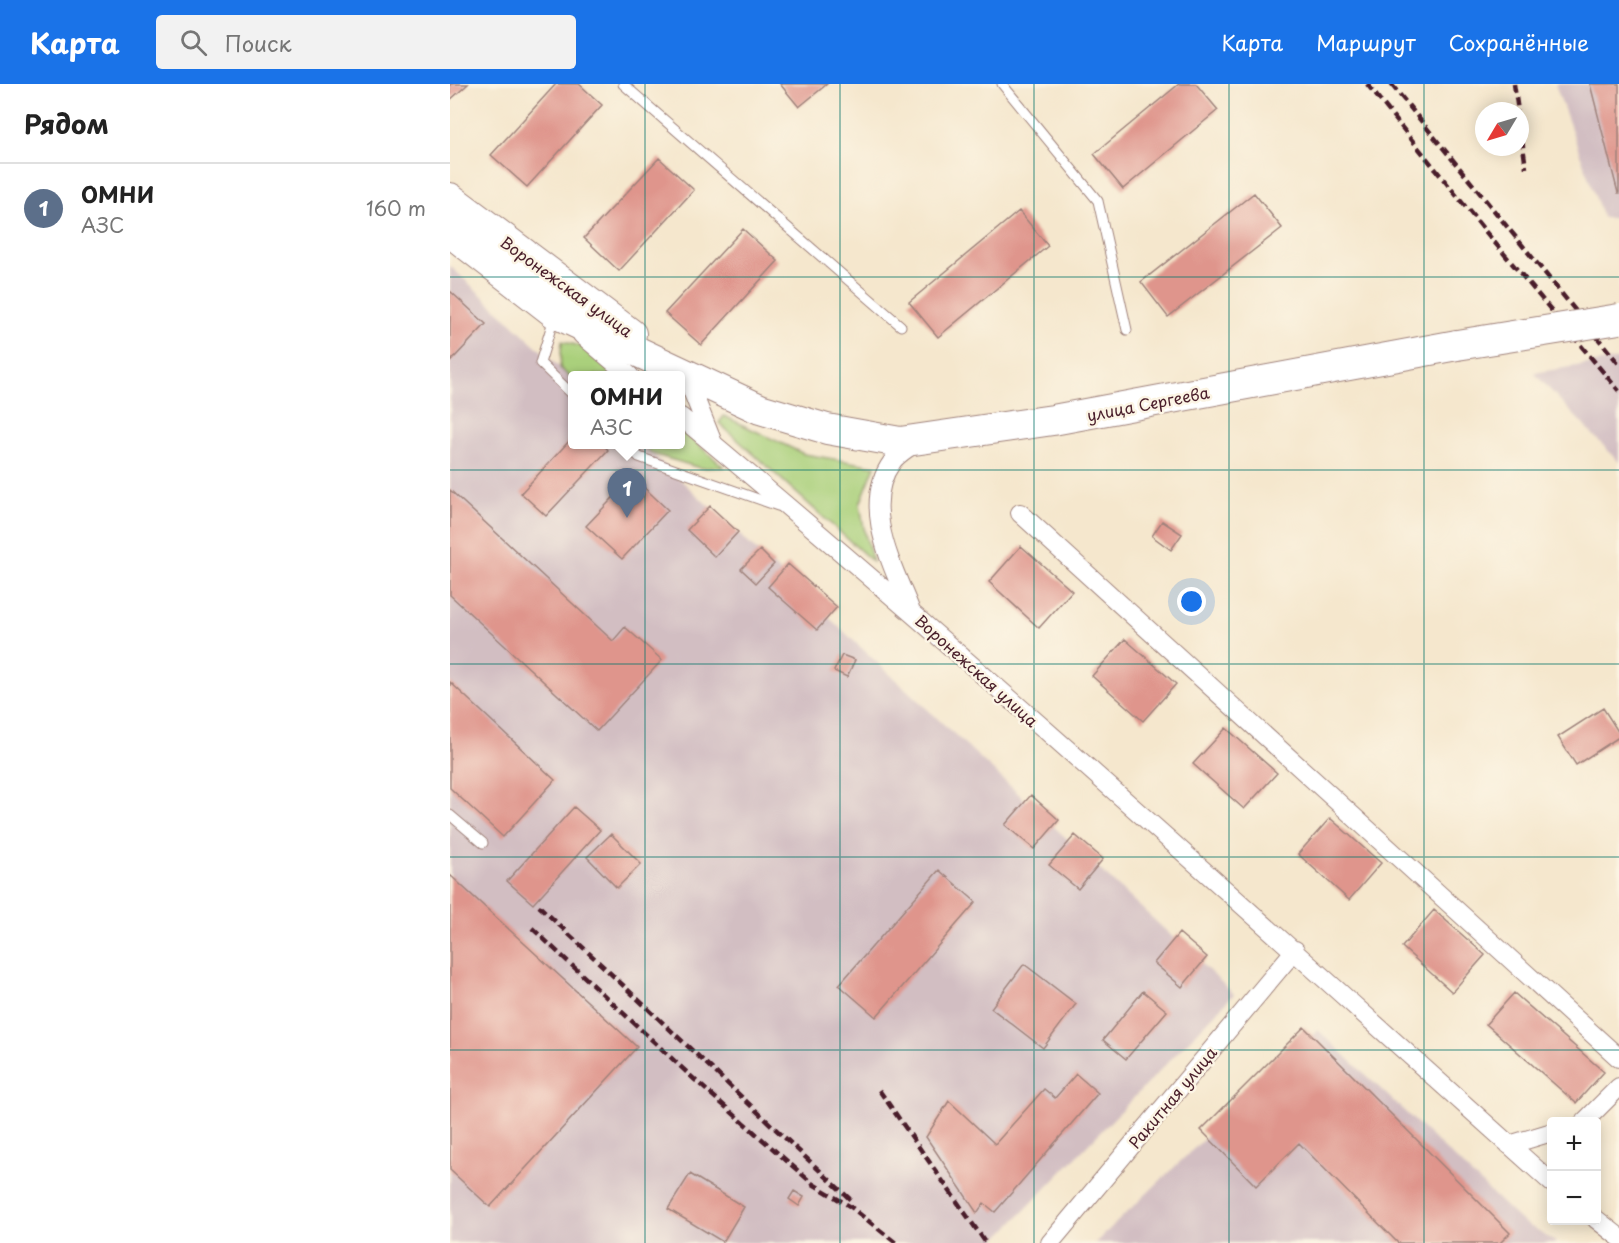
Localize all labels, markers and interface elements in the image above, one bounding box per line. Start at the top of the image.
search box [156,15,576,69]
text: Карта [30,21,120,64]
icon: search [177,26,210,59]
text: Поиск [225,26,292,59]
text: Карта [1222,26,1283,58]
text: Маршрут [1316,26,1416,58]
text: Сохранённые [1449,26,1589,58]
north arrow [1475,102,1529,156]
text: Рядом [24,104,109,143]
text: ОМНИ [81,177,154,210]
text: 1 [39,193,48,223]
text: 160 m [366,193,426,223]
text: АЗС [81,210,124,240]
street label: Воронежская улица [496,230,638,342]
popup [568,371,685,449]
text: ОМНИ [590,379,663,412]
street label: улица Сергеева [1085,379,1211,427]
text: АЗС [590,412,633,442]
pin: 1 [608,468,646,518]
your location [1177,587,1206,616]
street label: Воронежская улица [910,608,1044,732]
street label: Ракитная улица [1122,1041,1222,1153]
map controls [1547,1117,1601,1225]
button: + [1547,1117,1601,1171]
button: − [1547,1171,1601,1225]

